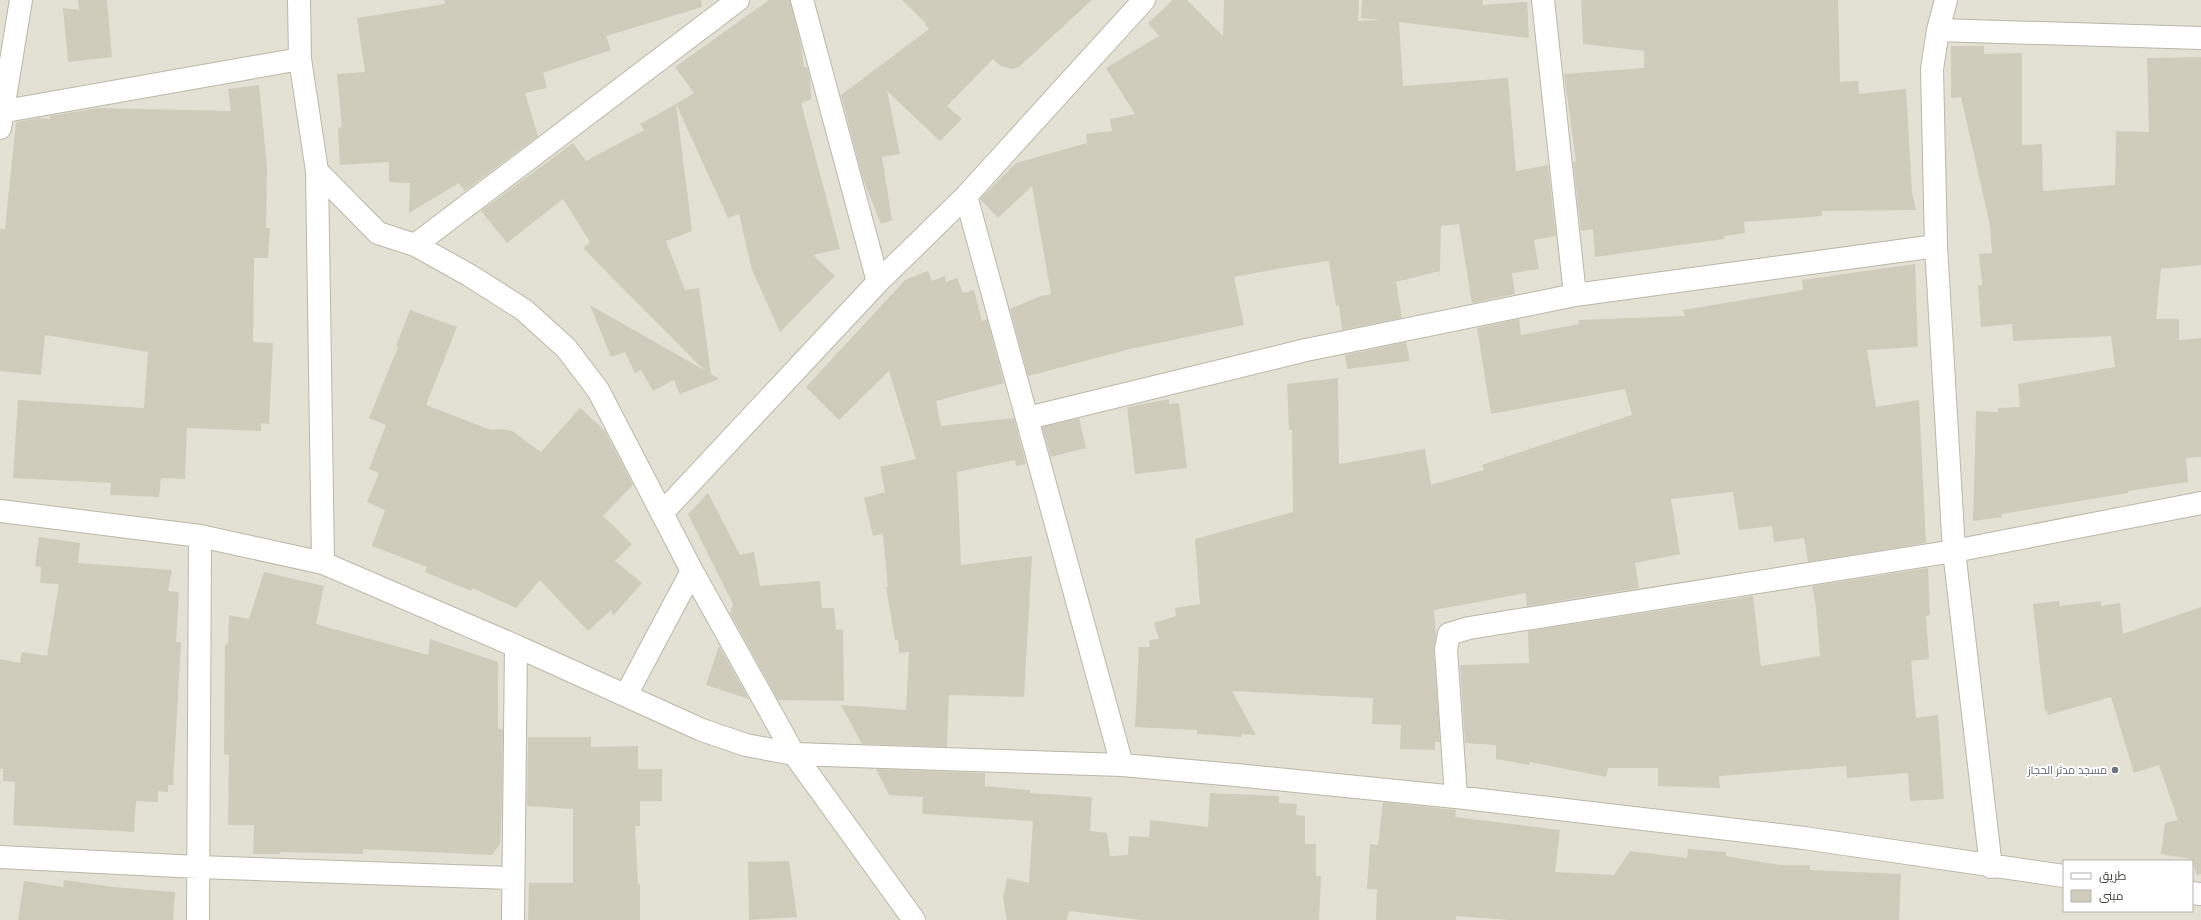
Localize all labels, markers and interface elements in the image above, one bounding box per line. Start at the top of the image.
place label: مسجد مدثر الحجاز [2027,762,2107,777]
marker: مسجد مدثر الحجاز [2110,765,2120,775]
legend [2063,860,2193,912]
text: طريق [2099,867,2127,884]
text: مبنى [2099,887,2124,904]

